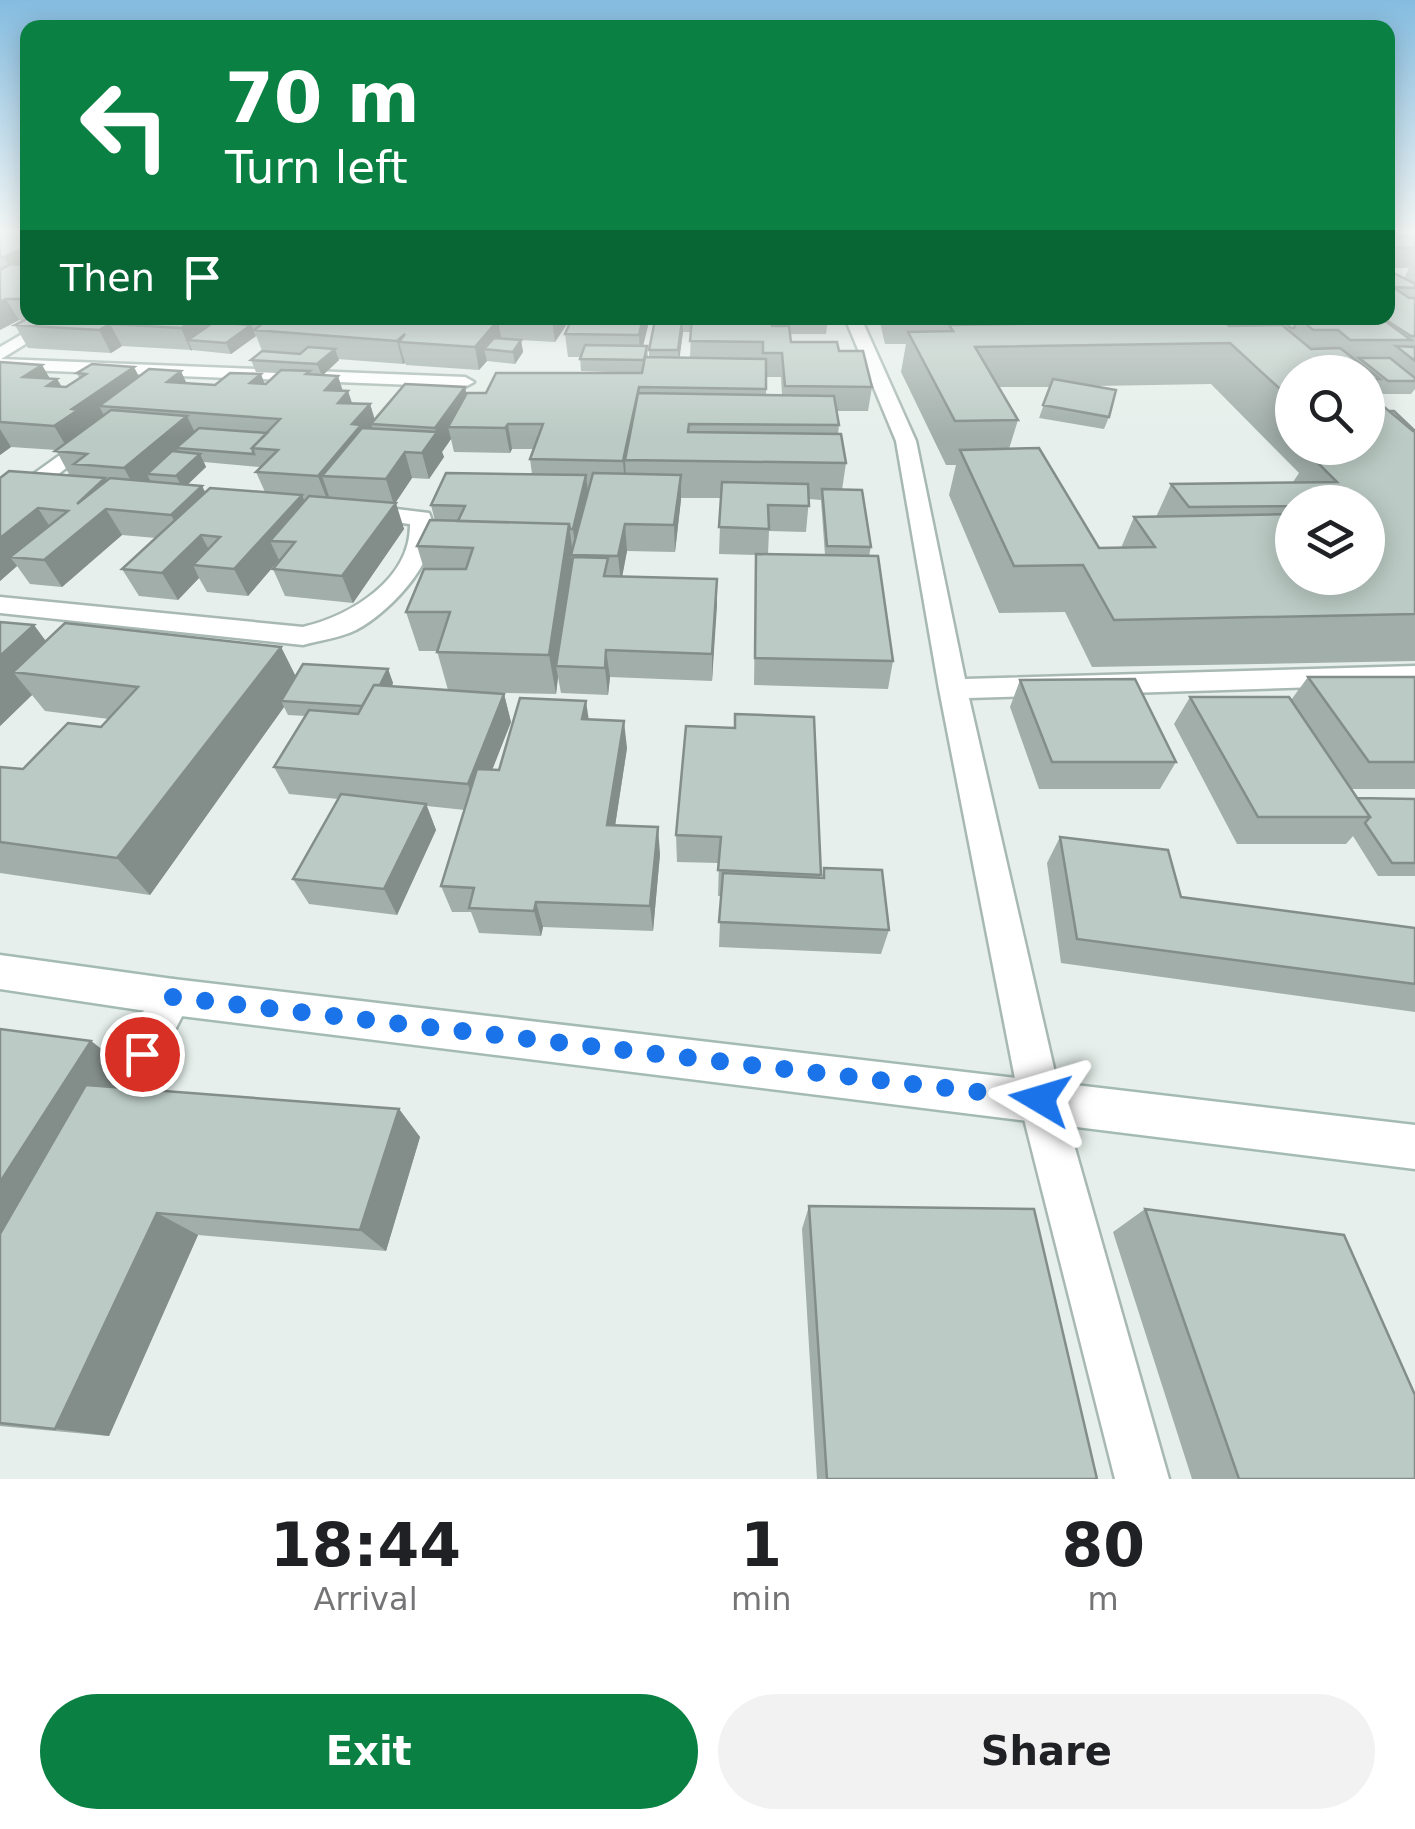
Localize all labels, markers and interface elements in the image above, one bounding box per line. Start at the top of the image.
text: 70 m [225,57,420,139]
icon: left [60,60,190,190]
text: Turn left [225,141,408,194]
icon: arrive [175,250,230,305]
text: Then [60,256,155,300]
map controls [1275,355,1385,595]
button: search [1275,355,1385,465]
button: layers [1275,485,1385,595]
pin [100,1012,185,1097]
icon: arrive [115,1027,170,1082]
position arrow [988,1047,1092,1151]
text: 18:44 [270,1510,461,1580]
text: 1 [740,1510,782,1580]
text: 80 [1061,1510,1145,1580]
text: Arrival [314,1580,418,1618]
text: min [731,1580,791,1618]
text: m [1088,1580,1119,1618]
button: Exit [40,1694,698,1809]
button: Share [718,1694,1375,1809]

